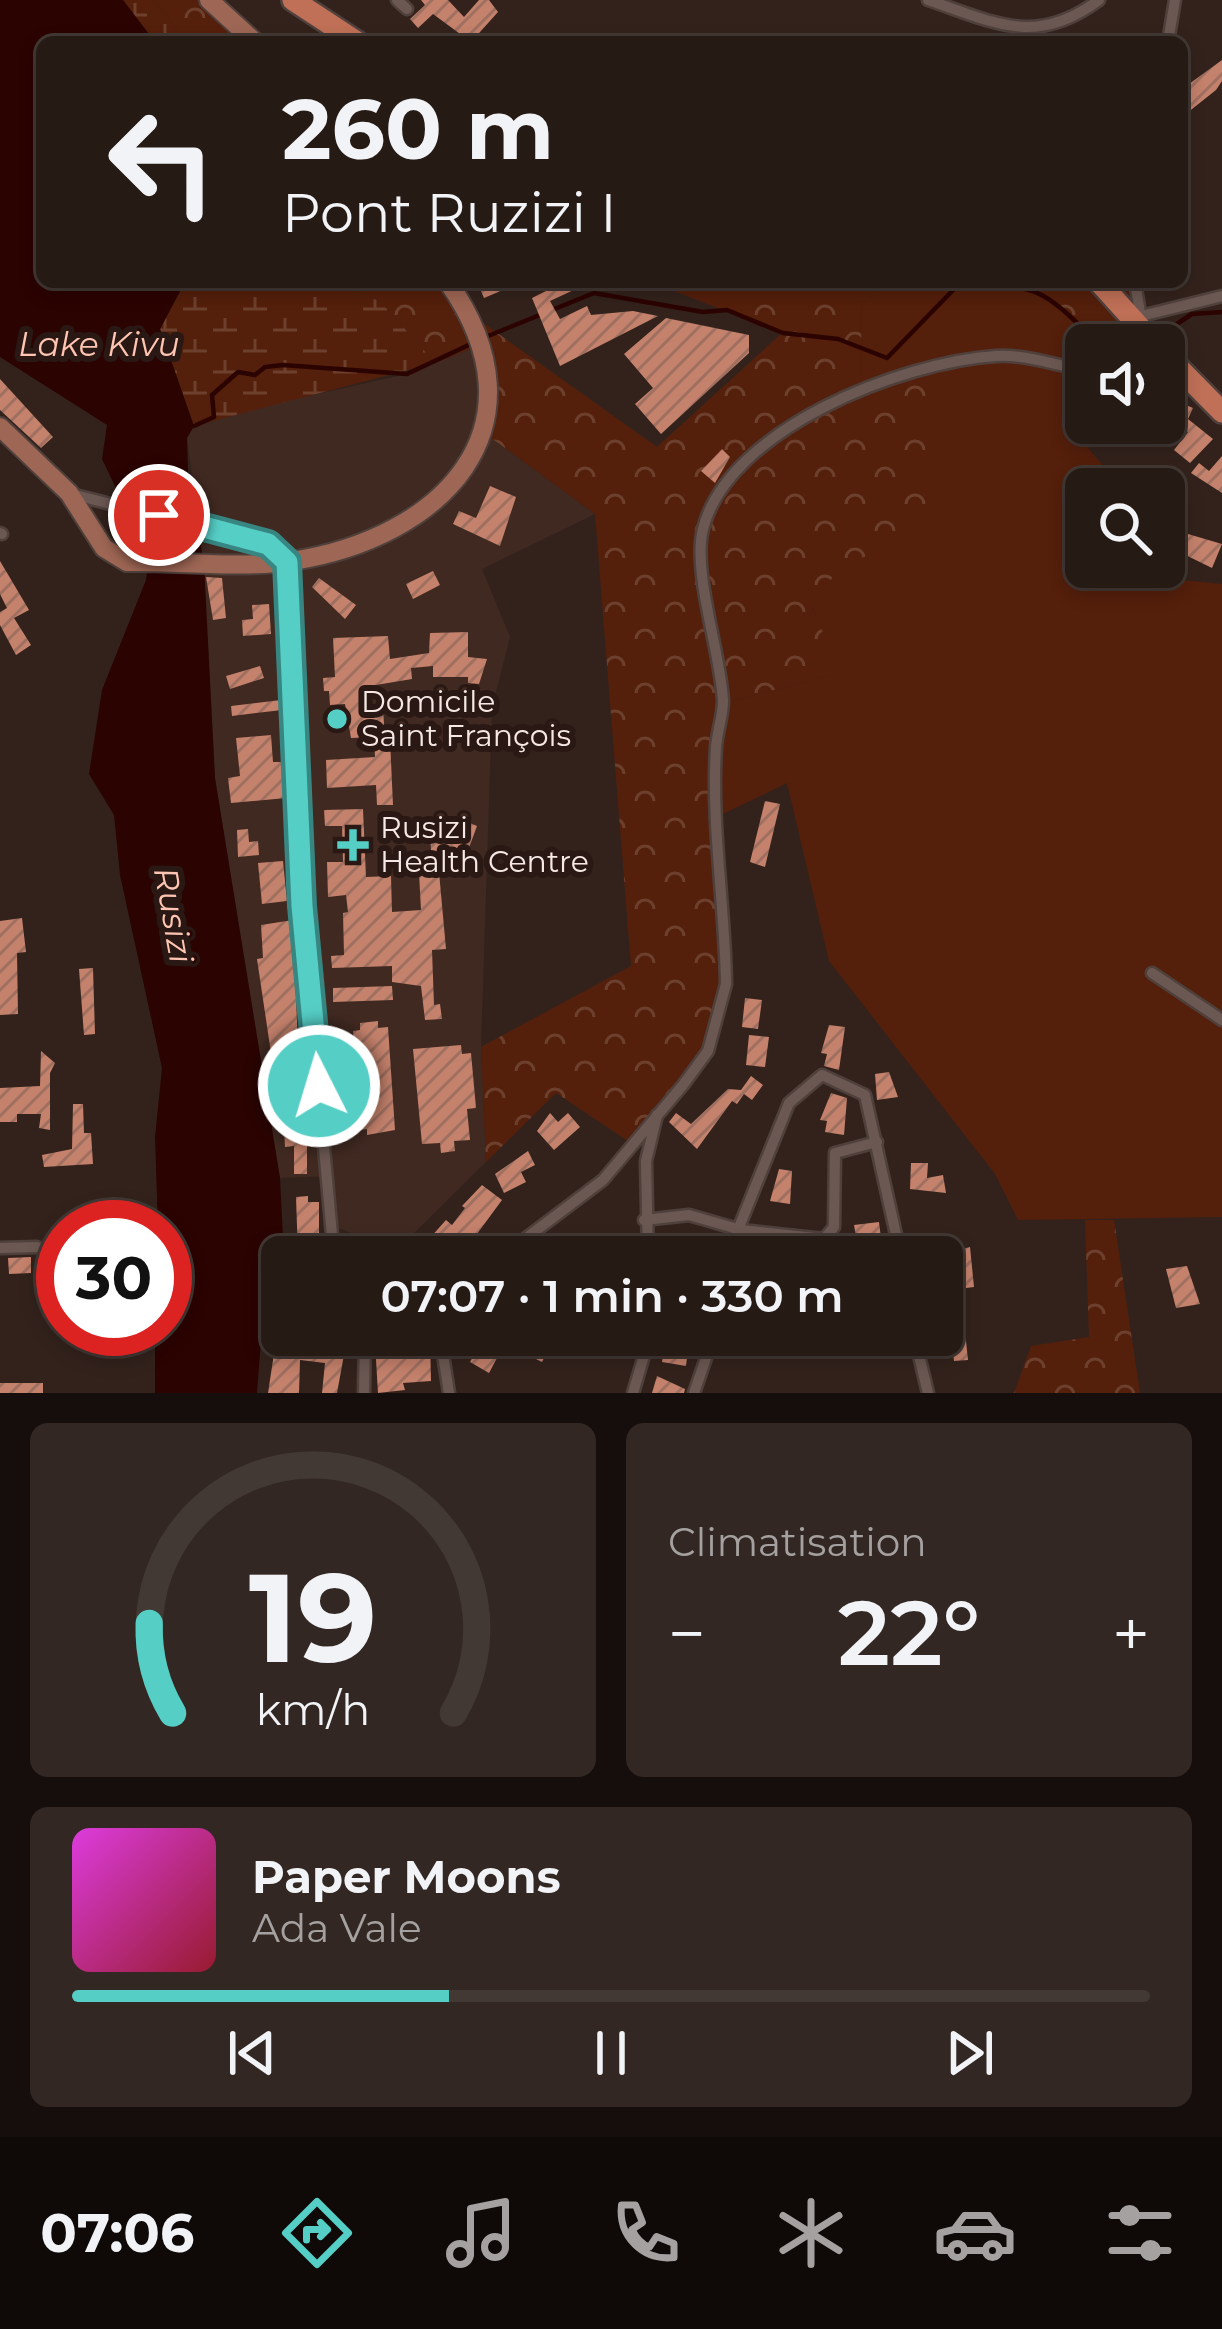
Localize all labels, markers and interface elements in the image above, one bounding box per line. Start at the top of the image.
text: 260 m [282,78,554,180]
icon: left [84,84,240,240]
text: Pont Ruzizi I [282,180,617,246]
water label: Lake Kivu [18,324,180,364]
map controls [1065,324,1185,588]
button: sound [1065,324,1185,444]
pin [108,464,210,566]
button: search [1065,468,1185,588]
icon: arrive [126,482,192,548]
place label: Domicile Saint François [361,683,571,754]
marker: Domicile Saint François [324,706,350,732]
place label: Rusizi Health Centre [380,809,589,880]
marker: Rusizi Health Centre [337,829,369,861]
water label: Rusizi [146,864,202,966]
position arrow [256,1023,382,1149]
speed limit sign: 30 [36,1200,192,1356]
text: 07:07 · 1 min · 330 m [380,1268,844,1323]
text: Climatisation [668,1518,927,1566]
text: 19 [249,1541,377,1693]
text: 22° [838,1578,980,1688]
text: − [668,1593,706,1674]
text: + [1112,1593,1150,1674]
text: km/h [256,1683,370,1736]
text: Paper Moons [252,1849,561,1904]
text: Ada Vale [252,1904,422,1952]
icon: previous [219,2020,285,2086]
icon: pause [578,2020,644,2086]
icon: next [937,2020,1003,2086]
icon: directions [275,2191,359,2275]
icon: music [439,2191,523,2275]
icon: phone [604,2191,688,2275]
icon: climate [769,2191,853,2275]
icon: car [933,2191,1017,2275]
icon: filters [1098,2191,1182,2275]
text: 07:06 [40,2200,194,2266]

